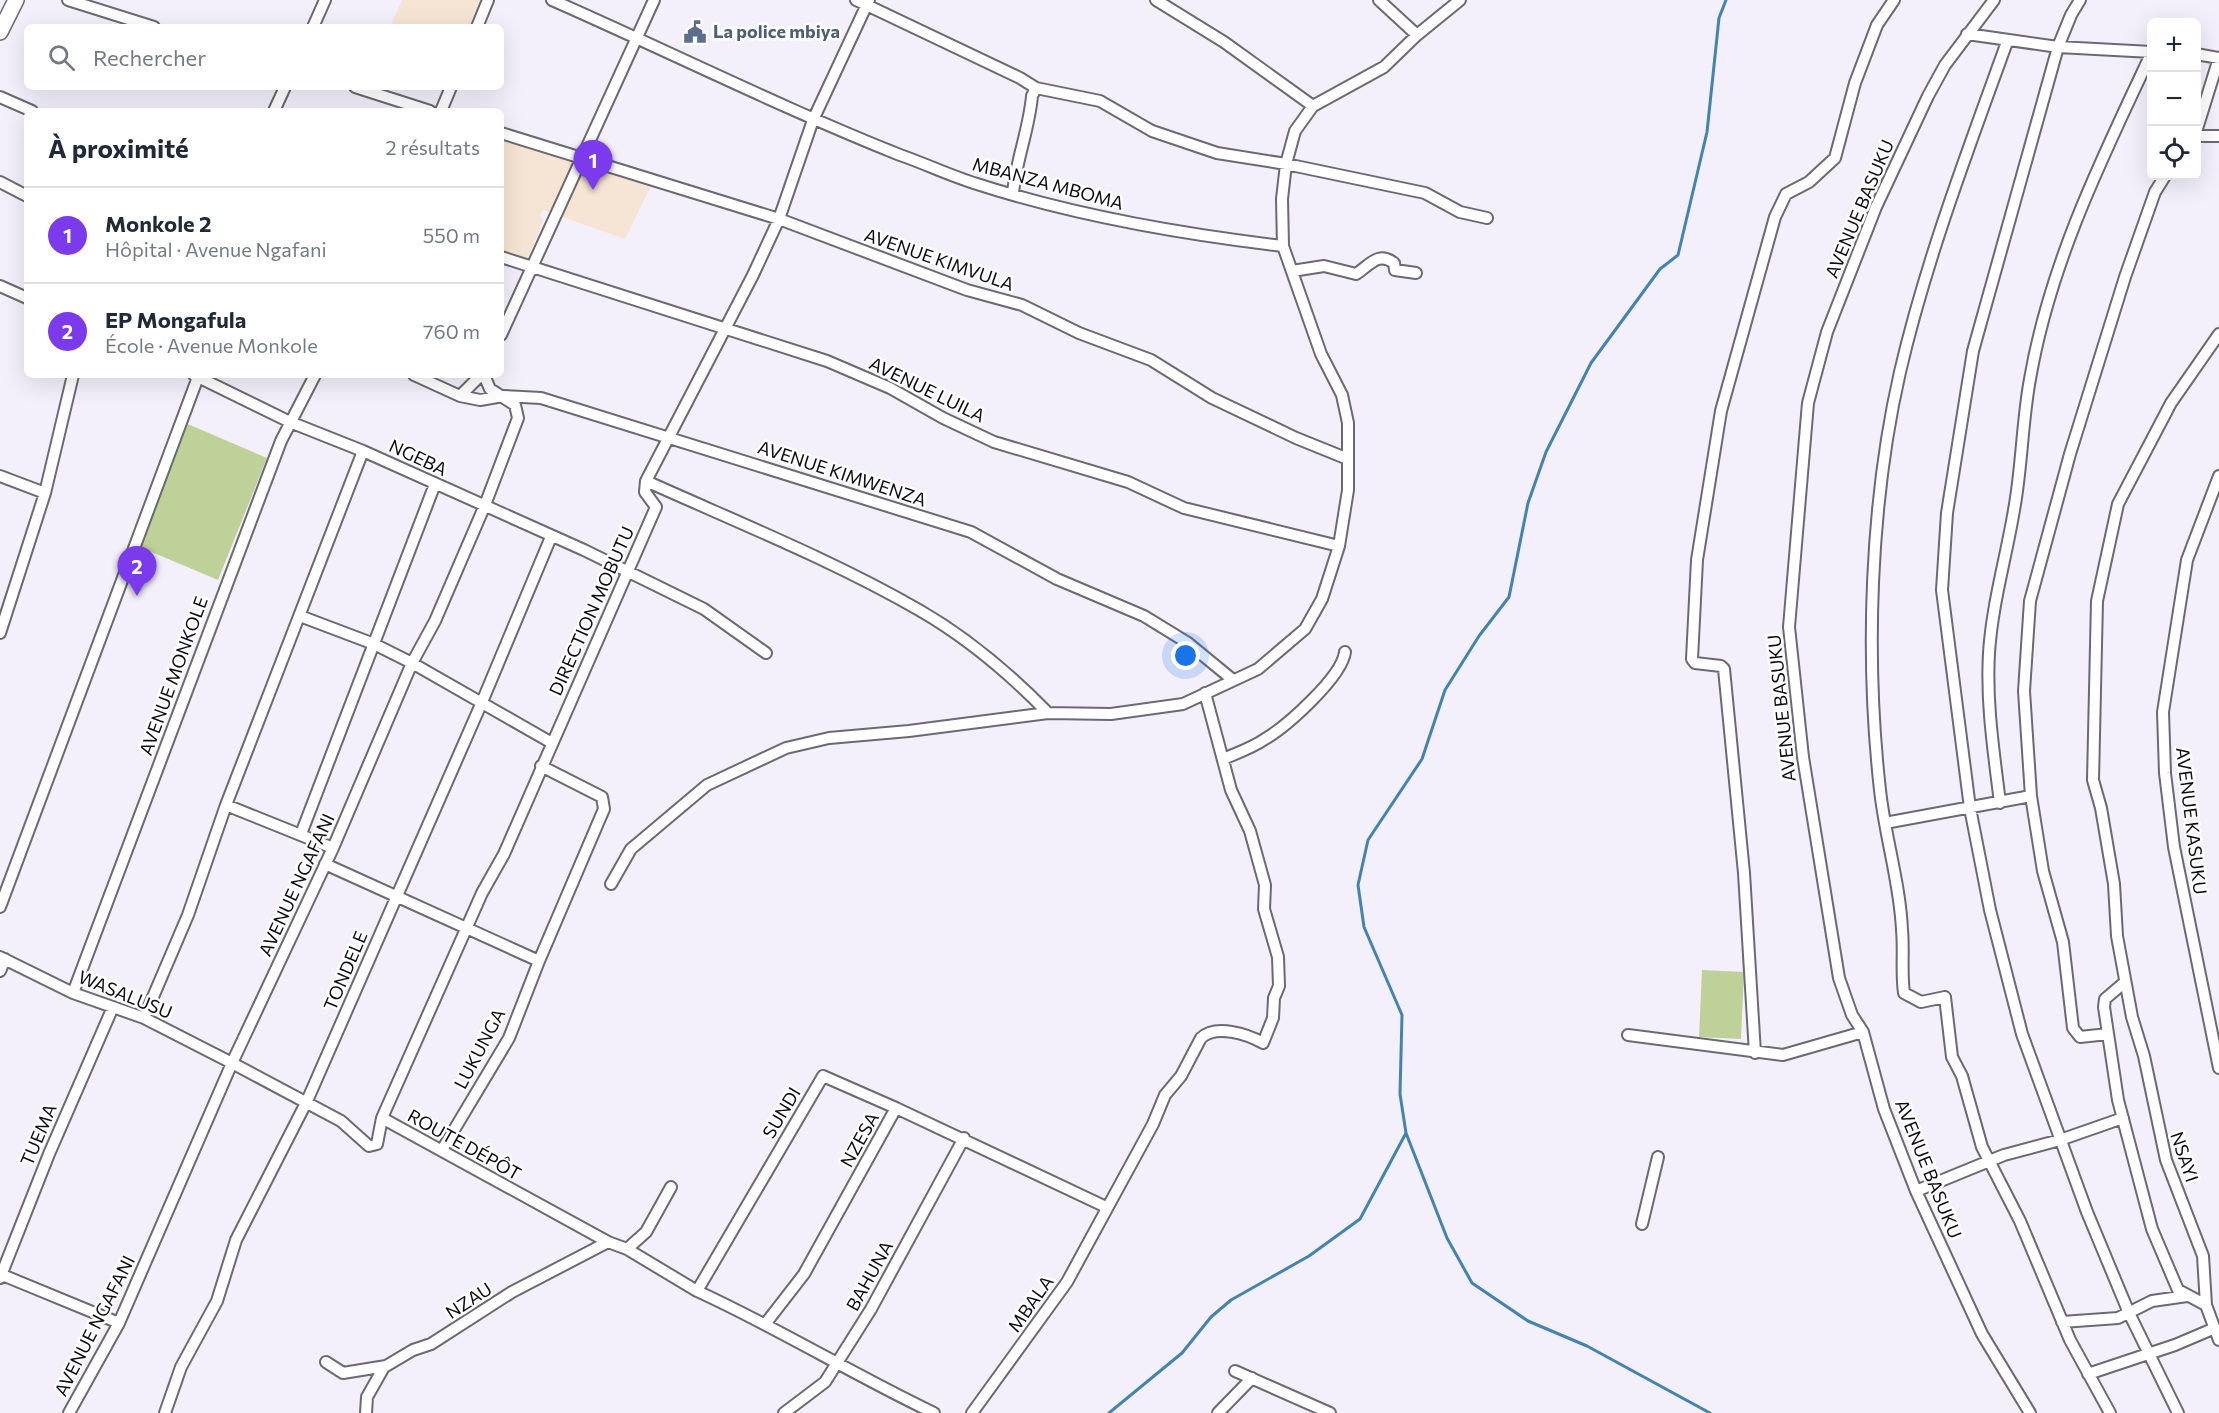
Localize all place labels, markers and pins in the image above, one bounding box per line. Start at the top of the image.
public building icon: La police mbiya [682,19,708,45]
place label: La police mbiya [713,20,840,42]
pin: 1 [574,140,612,190]
pin: 2 [118,546,156,596]

